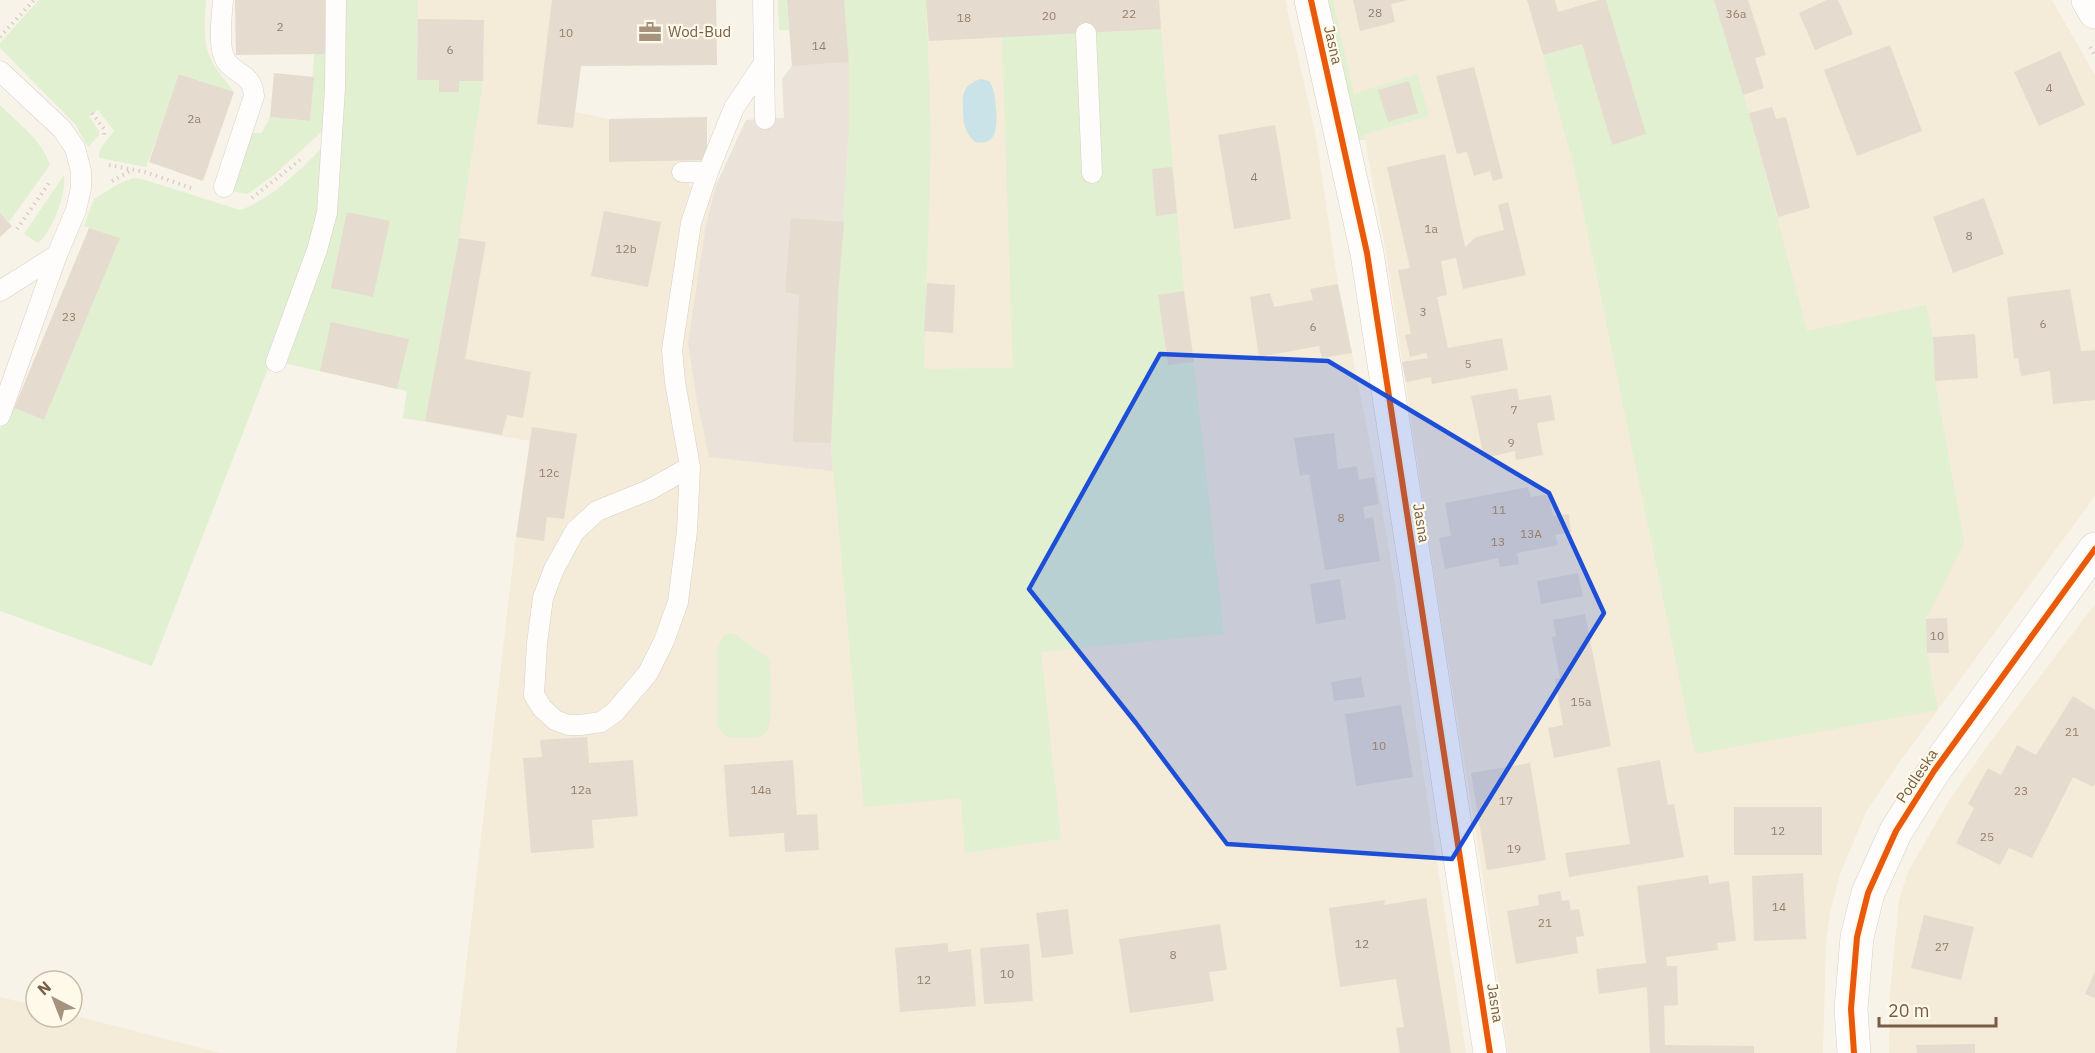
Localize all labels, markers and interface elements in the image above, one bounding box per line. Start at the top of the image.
house number: 28 [1368,5,1382,20]
house number: 22 [1122,6,1136,21]
house number: 36a [1726,6,1747,21]
house number: 20 [1042,8,1056,23]
house number: 18 [957,10,971,25]
house number: 2 [276,19,284,34]
office icon: Wod-Bud [637,19,663,45]
place label: Wod-Bud [668,22,731,41]
street label: Jasna [1320,24,1347,66]
house number: 10 [559,25,573,40]
house number: 14 [812,38,826,53]
house number: 6 [446,42,454,57]
house number: 4 [2045,80,2053,95]
house number: 2a [187,111,201,126]
house number: 4 [1250,169,1258,184]
house number: 1a [1424,221,1438,236]
house number: 8 [1965,228,1973,243]
house number: 12b [615,241,637,256]
house number: 3 [1419,304,1427,319]
house number: 23 [62,309,76,324]
house number: 6 [2039,316,2047,331]
house number: 6 [1309,319,1317,334]
house number: 5 [1464,356,1472,371]
house number: 7 [1510,402,1518,417]
house number: 9 [1507,435,1515,450]
house number: 12c [539,465,559,480]
street label: Jasna [1409,502,1434,544]
house number: 11 [1492,502,1506,517]
house number: 8 [1337,510,1345,525]
house number: 13A [1520,526,1542,541]
house number: 13 [1491,534,1505,549]
house number: 10 [1930,628,1944,643]
house number: 15a [1571,694,1592,709]
house number: 21 [2065,724,2079,739]
house number: 10 [1372,738,1386,753]
street label: Podleska [1892,745,1942,806]
house number: 12a [571,782,592,797]
house number: 14a [751,782,772,797]
house number: 23 [2014,783,2028,798]
house number: 17 [1499,793,1513,808]
house number: 12 [1771,823,1785,838]
house number: 25 [1980,829,1994,844]
house number: 19 [1507,841,1521,856]
house number: 14 [1772,899,1786,914]
house number: 21 [1538,915,1552,930]
house number: 12 [1355,936,1369,951]
house number: 27 [1935,939,1949,954]
house number: 8 [1169,947,1177,962]
house number: 10 [1000,966,1014,981]
north arrow [24,969,84,1029]
house number: 12 [917,972,931,987]
text: N [33,977,55,999]
street label: Jasna [1483,982,1508,1024]
scale bar [1879,990,1996,1028]
text: 20 m [1888,999,1930,1022]

